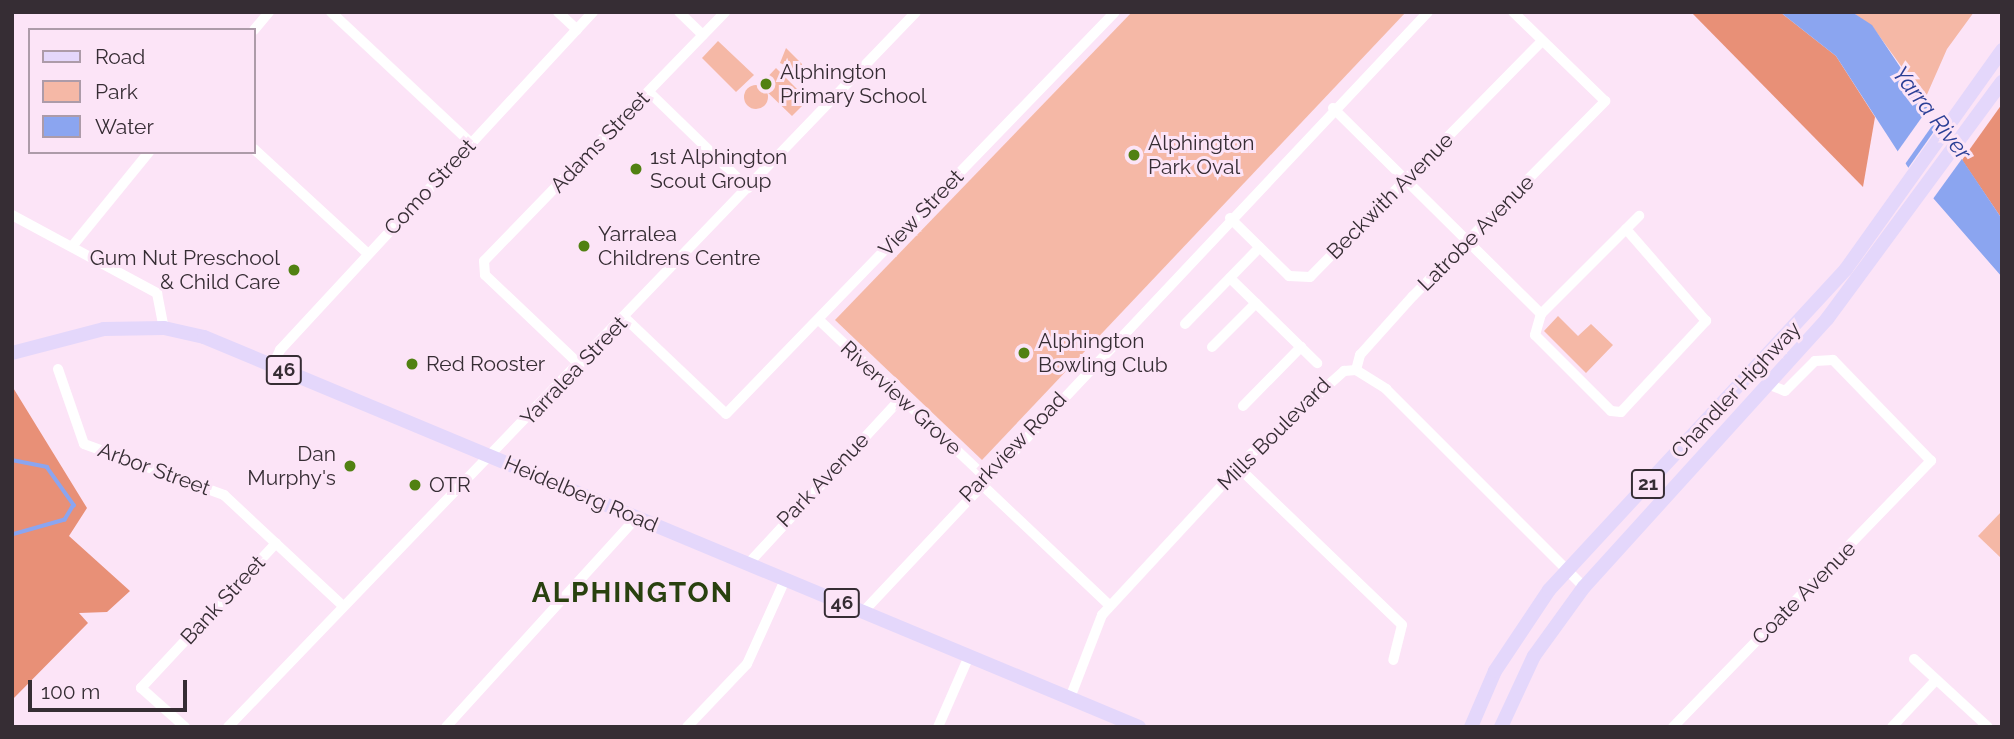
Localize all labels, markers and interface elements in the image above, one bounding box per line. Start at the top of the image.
legend [28,28,256,154]
text: Road [95,44,145,69]
place label: Alphington Primary School [780,59,927,109]
water label: Yarra River [1887,61,1977,165]
marker: Alphington Primary School [758,76,774,92]
text: Park [95,79,138,104]
street label: Adams Street [545,86,655,198]
text: Water [95,114,154,139]
street label: Beckwith Avenue [1321,127,1459,265]
place label: Alphington Park Oval [1148,130,1254,180]
street label: Como Street [379,134,481,240]
place label: 1st Alphington Scout Group [650,144,788,194]
marker: Alphington Park Oval [1126,147,1142,163]
marker: 1st Alphington Scout Group [628,161,644,177]
street label: View Street [873,164,969,262]
street label: Latrobe Avenue [1412,169,1540,297]
place label: Yarralea Childrens Centre [598,221,760,271]
marker: Yarralea Childrens Centre [576,238,592,254]
place label: Gum Nut Preschool & Child Care [90,245,280,295]
marker: Gum Nut Preschool & Child Care [286,262,302,278]
street label: Yarralea Street [515,311,633,431]
street label: Chandler Highway [1666,316,1806,464]
place label: Alphington Bowling Club [1038,328,1168,378]
street label: Riverview Grove [835,336,967,460]
marker: Alphington Bowling Club [1016,345,1032,361]
place label: Red Rooster [426,351,545,377]
road number: 46 [265,354,303,386]
marker: Red Rooster [404,356,420,372]
street label: Mills Boulevard [1212,372,1336,496]
street label: Parkview Road [954,387,1072,507]
street label: Park Avenue [772,427,874,533]
street label: Arbor Street [94,437,214,501]
place label: Dan Murphy's [247,441,336,491]
street label: Heidelberg Road [500,450,662,538]
marker: Dan Murphy's [342,458,358,474]
road number: 21 [1630,468,1666,499]
place label: OTR [429,472,471,498]
marker: OTR [407,477,423,493]
street label: Coate Avenue [1747,536,1861,650]
street label: Bank Street [175,550,271,650]
district label: ALPHINGTON [533,576,733,610]
road number: 46 [823,588,861,618]
scale bar [32,666,191,710]
text: 100 m [41,679,100,704]

